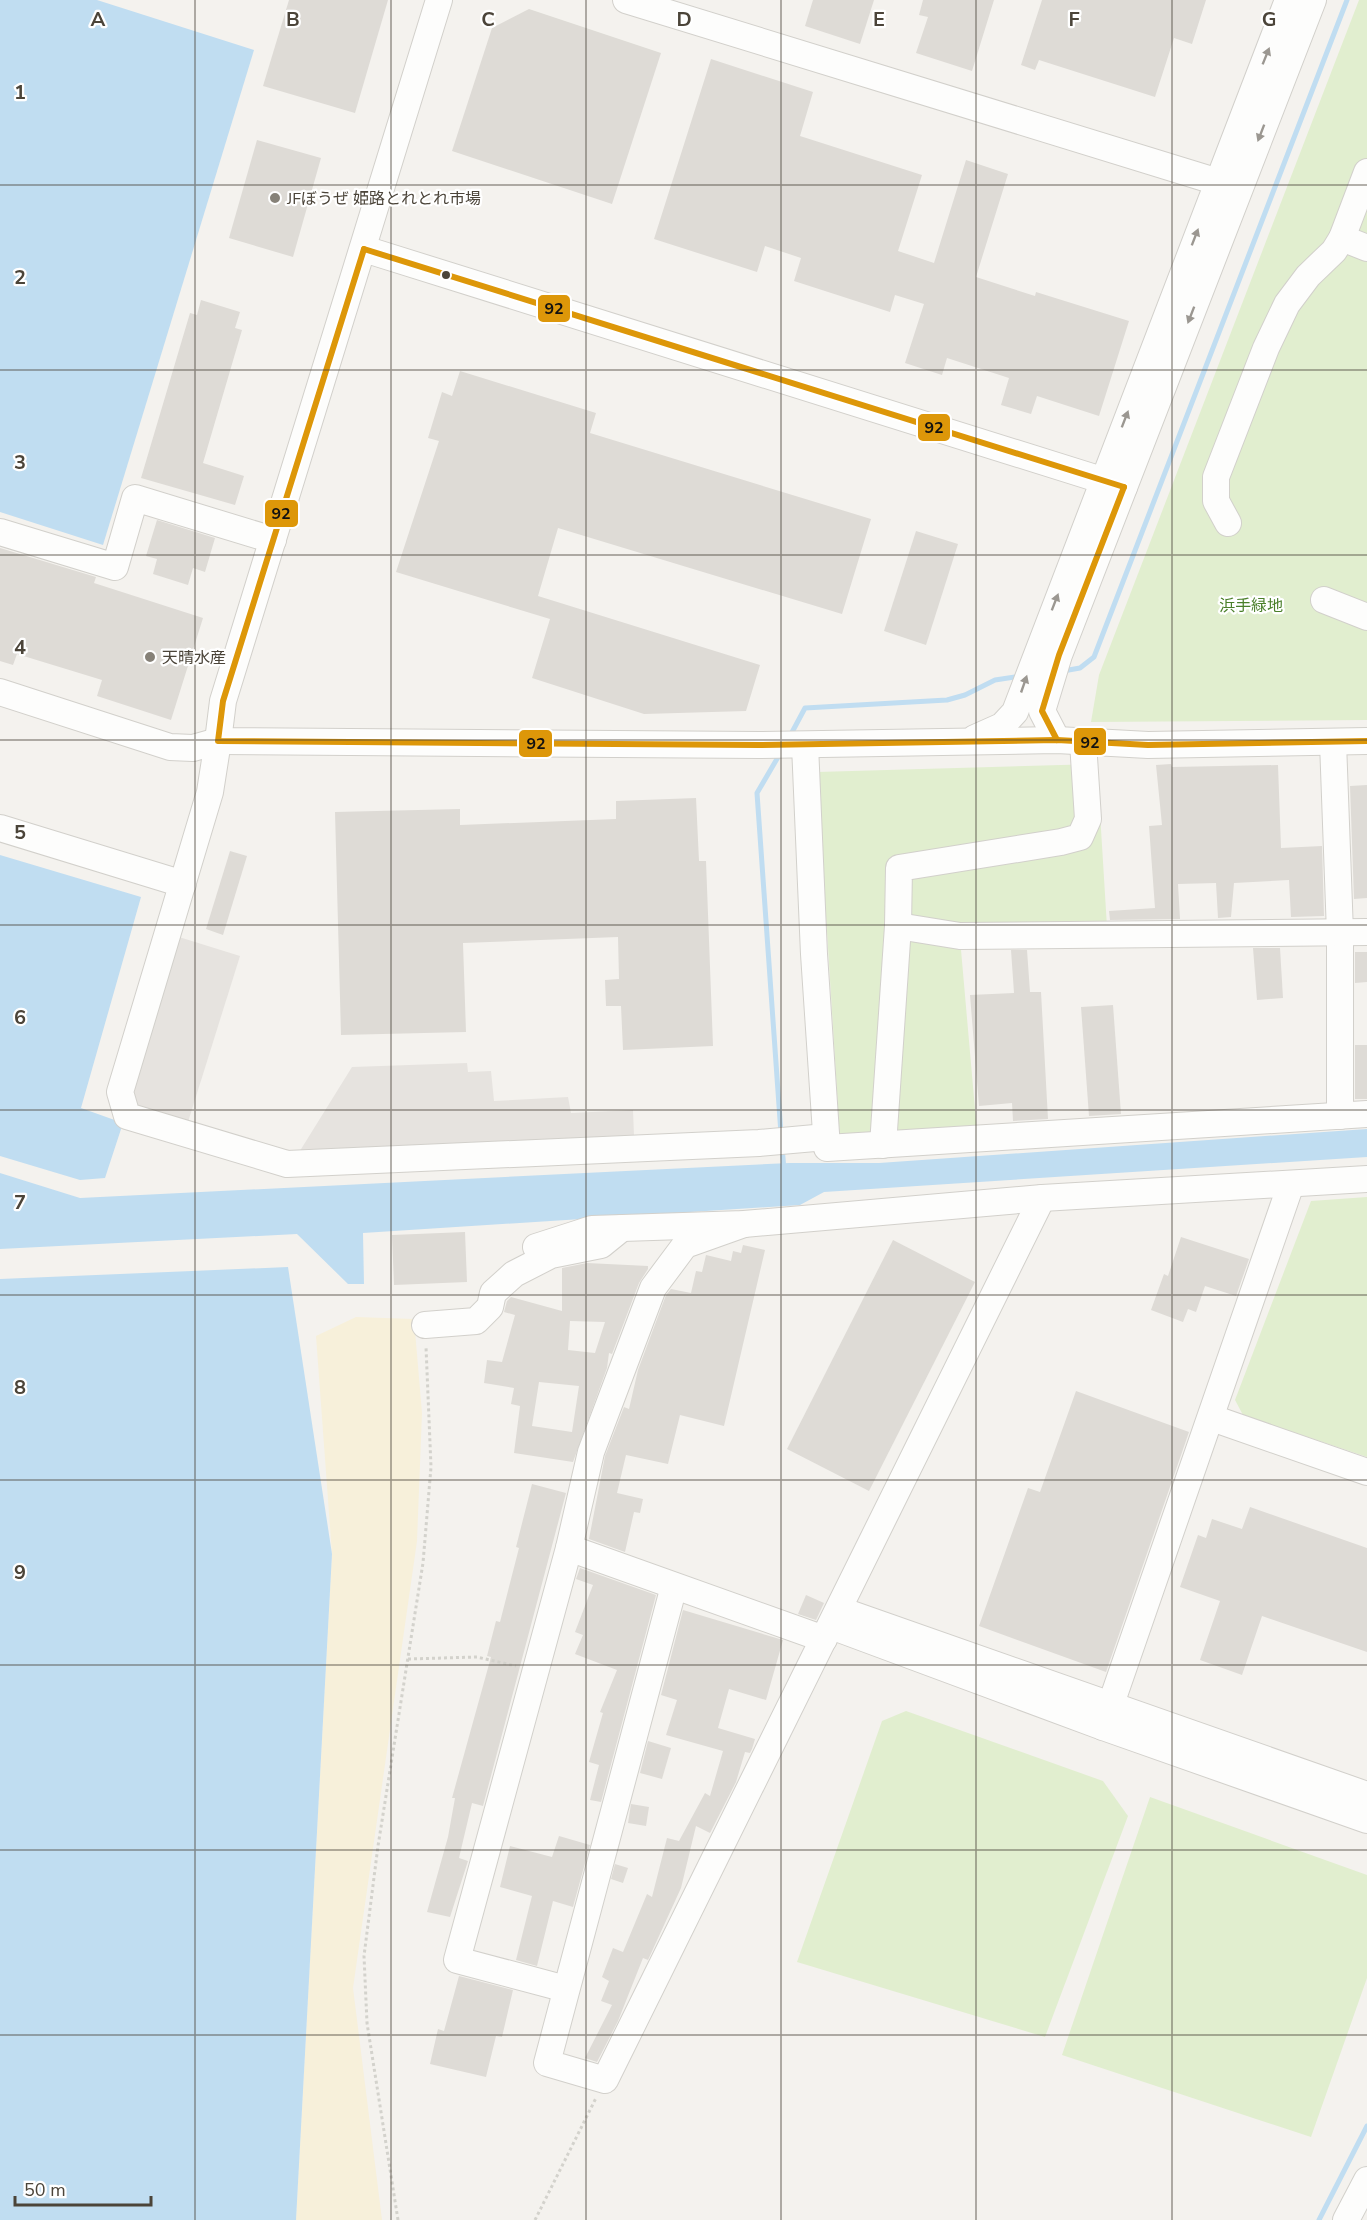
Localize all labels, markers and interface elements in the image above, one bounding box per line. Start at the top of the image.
text: A [91,6,106,33]
text: B [286,6,300,33]
text: C [481,6,495,33]
text: D [676,6,692,33]
text: E [873,6,885,33]
text: F [1068,6,1080,33]
text: G [1262,6,1276,33]
one-way arrow [1262,47,1271,65]
text: 1 [14,79,26,106]
one-way arrow [1256,124,1266,142]
place label: JFぼうぜ 姫路とれとれ市場 [286,188,481,210]
marker: JFぼうぜ 姫路とれとれ市場 [268,191,282,205]
one-way arrow [1190,228,1200,246]
text: 2 [14,264,26,291]
unlabelled marker [440,269,452,281]
line badge: 92 [537,294,571,323]
text: 92 [544,298,564,320]
one-way arrow [1186,306,1196,324]
one-way arrow [1120,410,1130,428]
line badge: 92 [917,413,951,442]
text: 92 [924,417,944,439]
text: 3 [14,449,26,476]
line badge: 92 [264,499,299,528]
text: 92 [271,503,291,525]
one-way arrow [1050,592,1060,610]
park label: 浜手緑地 [1219,595,1283,617]
text: 4 [14,634,26,661]
place label: 天晴水産 [162,647,226,669]
marker: 天晴水産 [143,650,157,664]
one-way arrow [1020,675,1030,693]
line badge: 92 [1073,727,1107,756]
line badge: 92 [518,729,553,758]
text: 92 [1080,732,1100,754]
text: 92 [526,733,546,755]
text: 5 [14,819,26,846]
text: 6 [14,1004,26,1031]
text: 7 [14,1189,26,1216]
text: 8 [14,1374,26,1401]
text: 9 [14,1559,26,1586]
scale bar [15,2169,152,2207]
text: 50 m [24,2178,66,2202]

